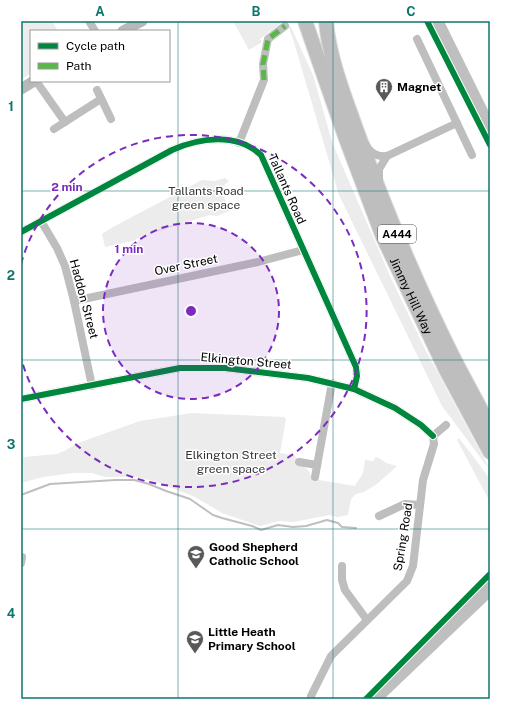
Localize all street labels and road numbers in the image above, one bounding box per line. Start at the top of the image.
street label: Tallants Road [265,152,309,226]
road number: A444 [378,225,416,243]
street label: Over Street [153,251,219,279]
street label: Jimmy Hill Way [387,255,435,337]
street label: Haddon Street [67,258,101,341]
street label: Elkington Street [200,350,292,372]
street label: Spring Road [391,502,415,572]

